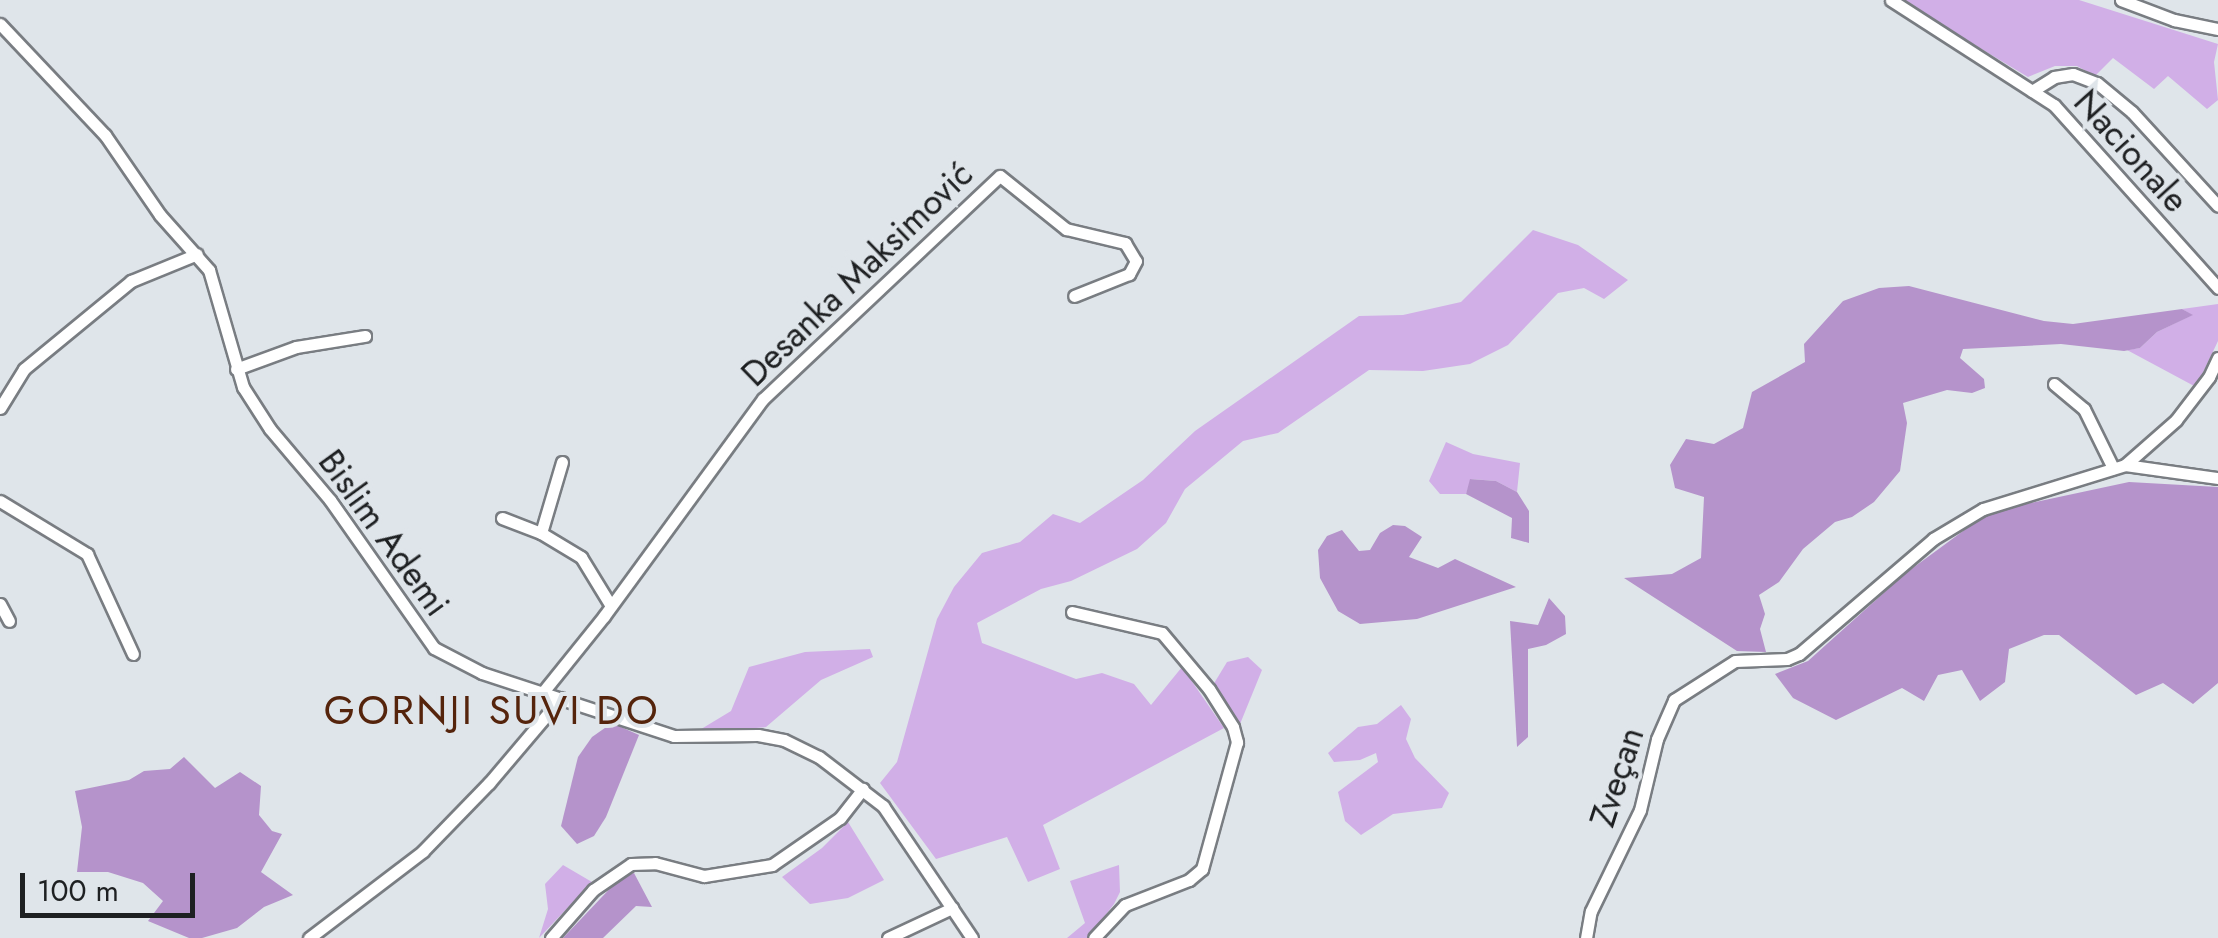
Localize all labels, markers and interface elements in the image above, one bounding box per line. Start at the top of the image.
street label: Nacionale [2065,81,2197,221]
street label: Desanka Maksimović [733,153,981,395]
street label: Bislim Ademi [310,442,458,624]
district label: GORNJI SUVI DO [324,686,660,734]
street label: Zveçan [1581,722,1653,832]
scale bar [25,853,200,915]
text: 100 m [37,869,119,912]

